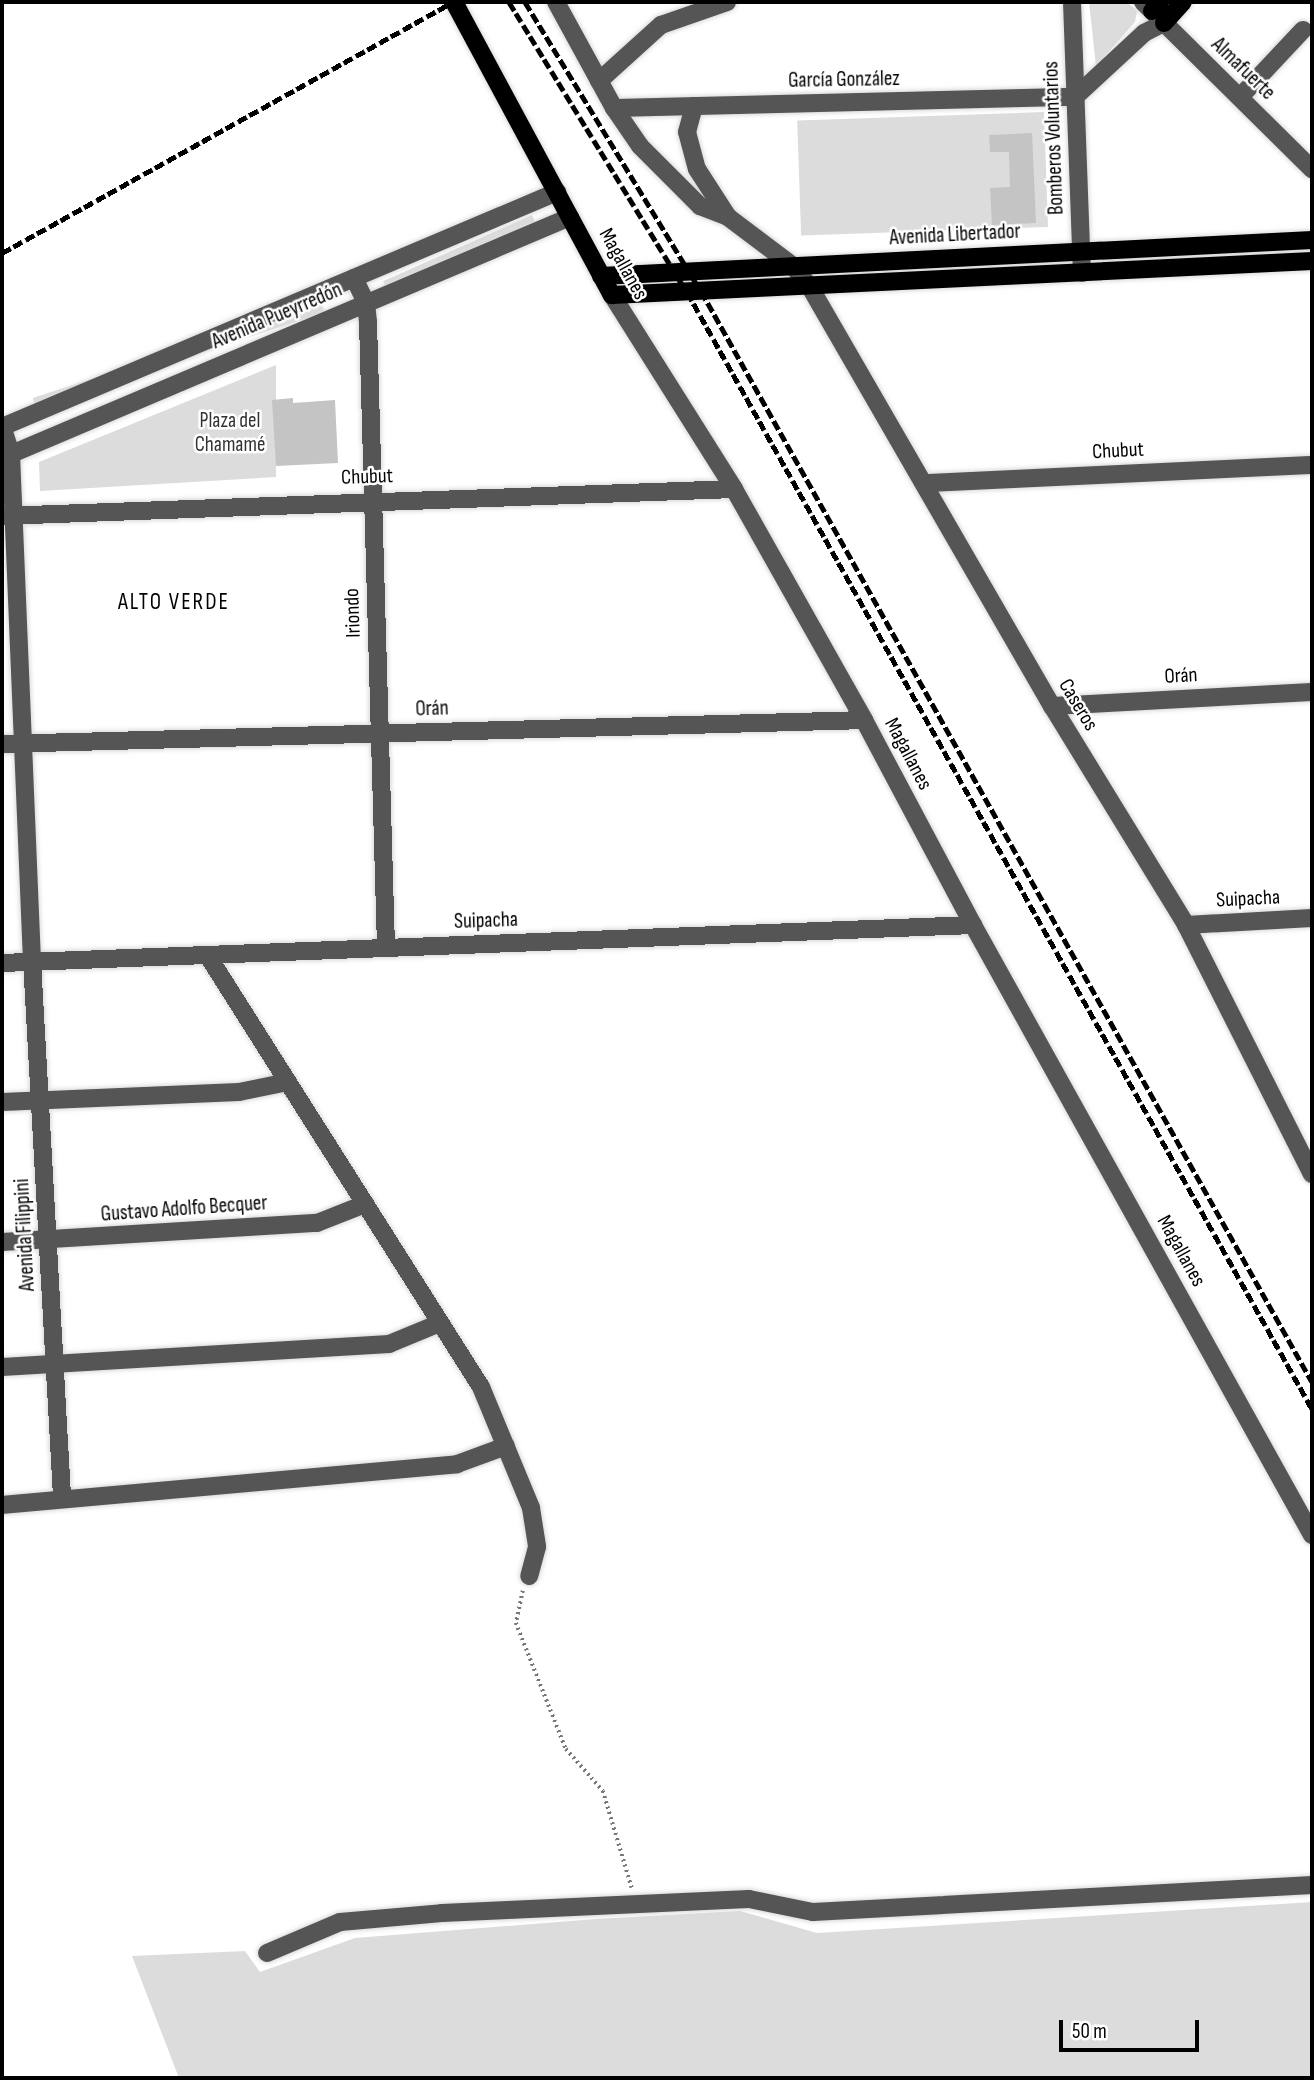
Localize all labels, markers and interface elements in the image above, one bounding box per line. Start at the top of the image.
street label: Almafuerte [1206,33,1280,105]
street label: Bomberos Voluntarios [1039,61,1069,215]
street label: García González [788,66,900,94]
street label: Avenida Libertador [889,219,1021,251]
street label: Magallanes [593,224,653,304]
street label: Avenida Pueyrredón [208,277,346,355]
park label: Plaza del Chamamé [195,408,265,458]
street label: Chubut [1091,437,1145,465]
street label: Chubut [341,464,393,490]
district label: ALTO VERDE [119,588,229,616]
street label: Iriondo [340,588,366,638]
street label: Orán [1164,663,1198,689]
street label: Caseros [1053,675,1103,735]
street label: Orán [415,696,449,722]
street label: Magallanes [879,714,937,794]
street label: Suipacha [1215,885,1281,913]
street label: Suipacha [454,907,518,935]
street label: Avenida Filippini [9,1178,41,1292]
street label: Gustavo Adolfo Becquer [100,1191,268,1227]
street label: Magallanes [1151,1211,1211,1291]
scale bar [1062,2007,1202,2050]
text: 50 m [1072,2019,1107,2044]

